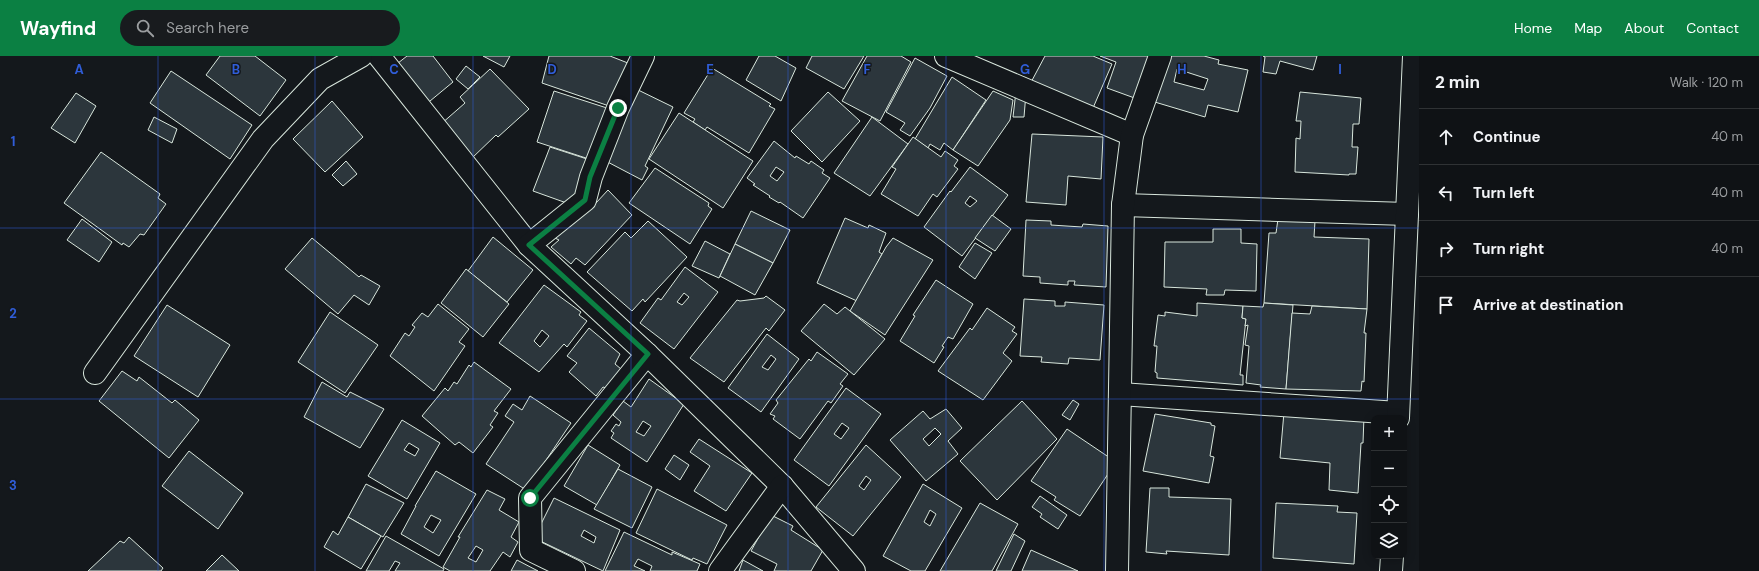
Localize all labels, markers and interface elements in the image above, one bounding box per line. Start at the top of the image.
search box [120,10,400,46]
text: Wayfind [20,16,96,41]
icon: search [134,17,156,39]
text: Search here [166,18,249,38]
text: Home [1514,19,1552,37]
text: Map [1574,19,1602,37]
text: About [1624,19,1664,37]
text: Contact [1686,19,1739,37]
text: A [74,61,84,78]
text: B [232,61,240,78]
text: C [389,61,399,78]
text: D [547,61,557,78]
text: E [706,61,714,78]
text: F [863,61,871,78]
text: G [1020,61,1030,78]
text: H [1177,61,1187,78]
text: I [1338,61,1342,78]
text: 2 min [1435,71,1480,93]
text: Walk · 120 m [1670,74,1743,91]
route end [609,99,627,117]
icon: ahead [1435,126,1457,148]
text: Continue [1473,127,1541,147]
text: 40 m [1711,128,1743,145]
text: 1 [11,133,15,150]
icon: left [1435,182,1457,204]
text: Turn left [1473,183,1534,203]
text: 40 m [1711,184,1743,201]
icon: right [1435,238,1457,260]
text: Turn right [1473,239,1544,259]
text: 40 m [1711,240,1743,257]
icon: arrive [1435,294,1457,316]
text: Arrive at destination [1473,295,1624,315]
text: 2 [9,305,17,322]
map controls [1371,415,1407,559]
button: + [1371,415,1407,451]
button: − [1371,451,1407,487]
text: 3 [9,477,17,494]
button: locate [1371,487,1407,523]
route start [521,489,539,507]
button: layers [1371,523,1407,559]

